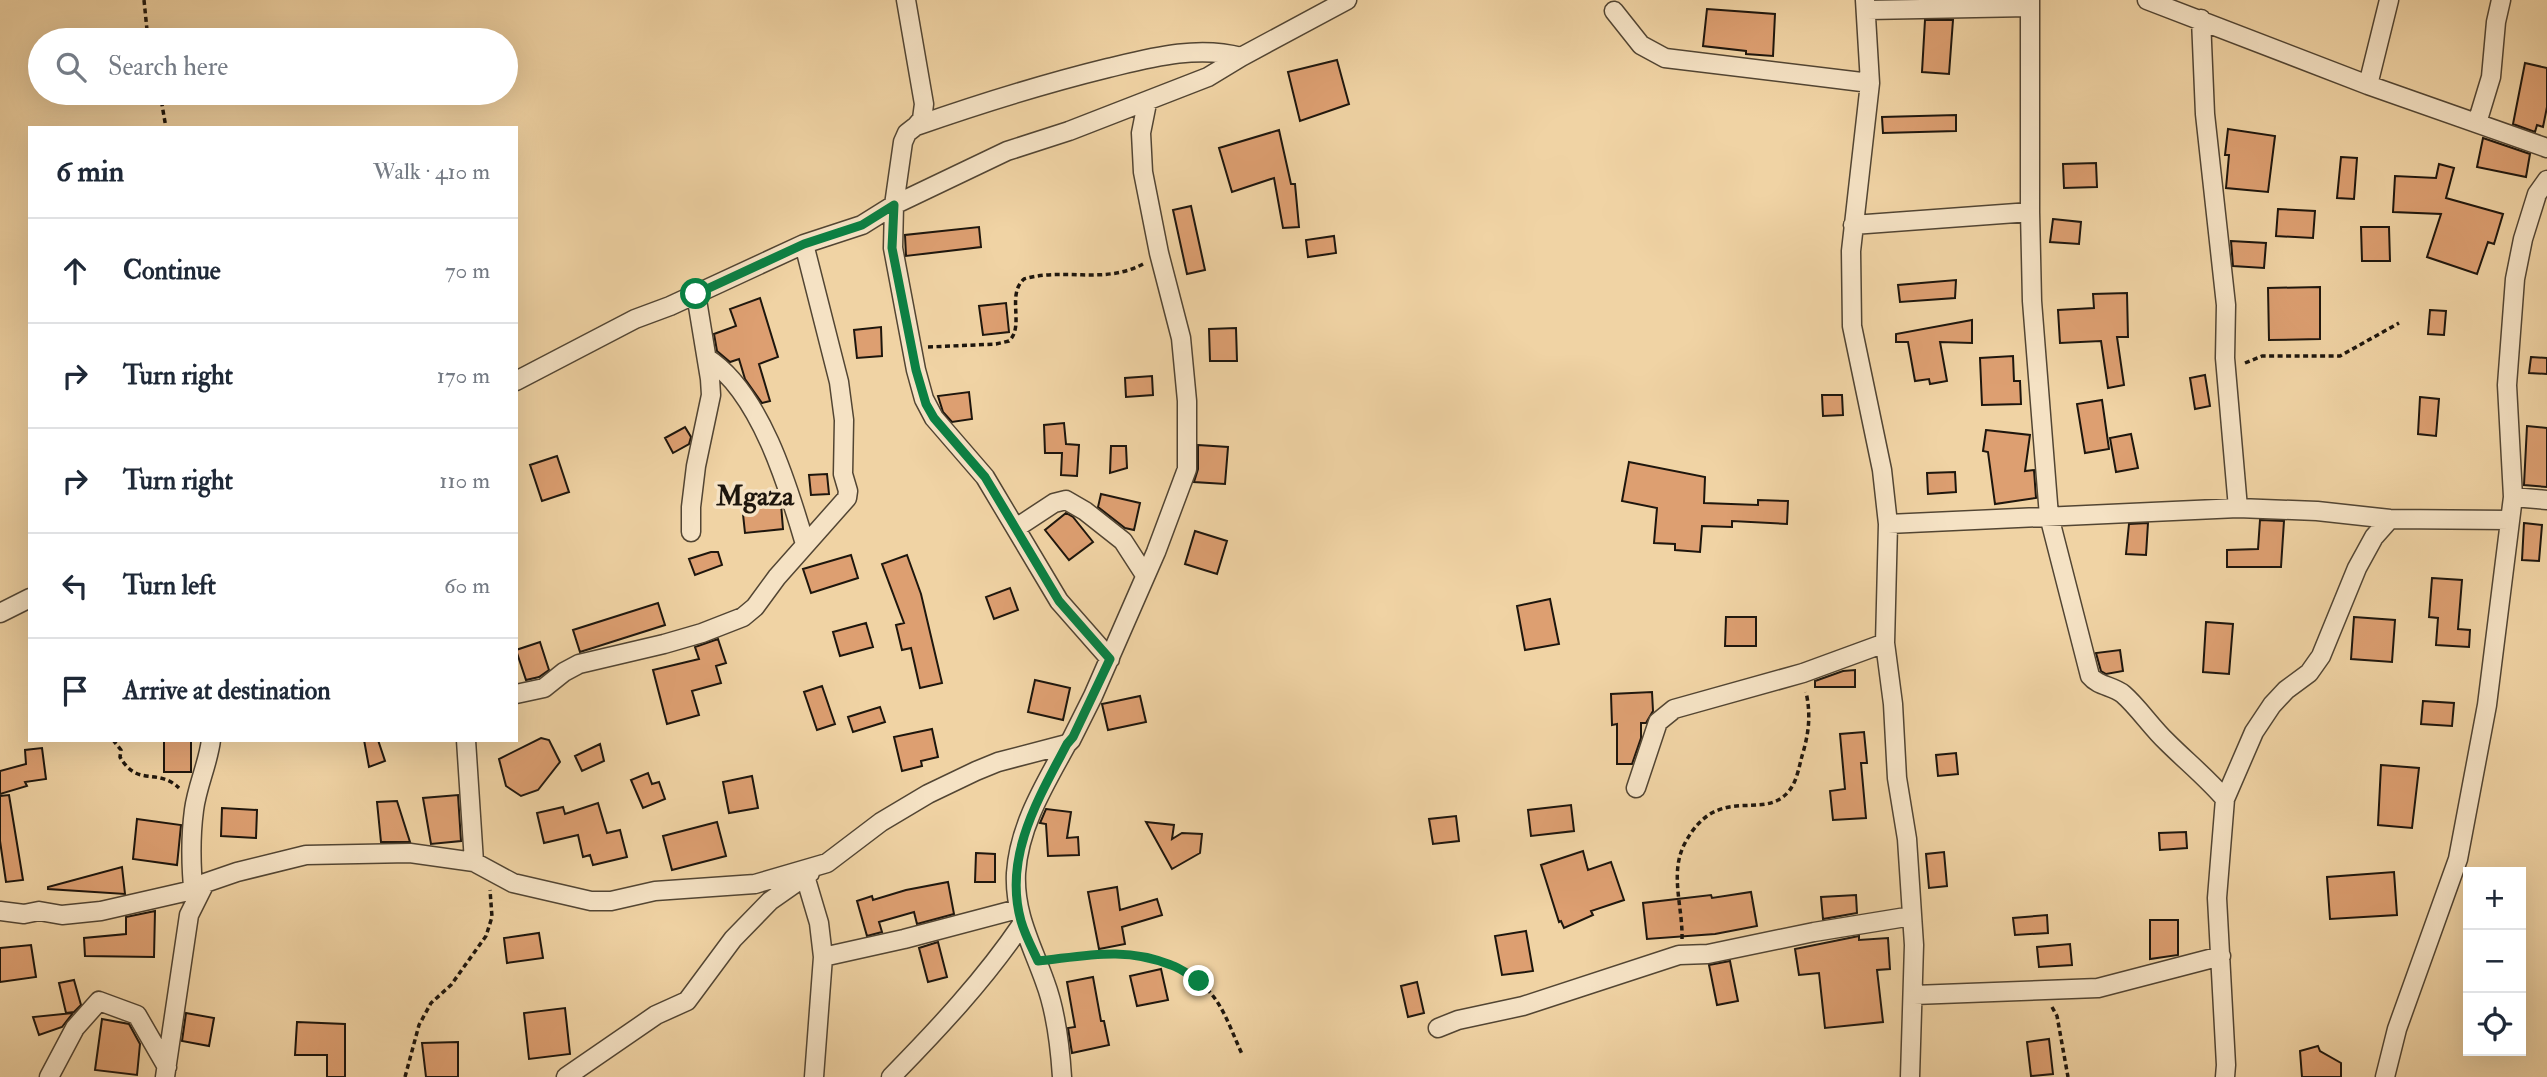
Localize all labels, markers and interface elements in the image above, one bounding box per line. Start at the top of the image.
search box [28,28,518,105]
icon: search [52,48,90,86]
text: Search here [108,51,228,83]
text: 6 min [56,153,124,190]
text: Walk · 410 m [373,157,490,186]
icon: ahead [56,252,94,290]
text: Continue [123,255,221,287]
text: 70 m [445,256,490,285]
route start [680,278,711,309]
icon: right [56,357,94,395]
text: Turn right [123,360,233,392]
text: 170 m [437,361,490,390]
icon: right [56,462,94,500]
text: Turn right [123,465,233,497]
text: 110 m [439,466,490,495]
district label: Mgaza [715,479,795,514]
icon: left [56,567,94,605]
text: Turn left [123,570,216,602]
text: 60 m [444,571,490,600]
icon: arrive [56,672,94,710]
text: Arrive at destination [123,675,331,707]
map controls [2463,867,2526,1056]
button: + [2463,867,2526,930]
button: − [2463,930,2526,993]
route end [1183,965,1214,996]
button: locate [2463,993,2526,1056]

